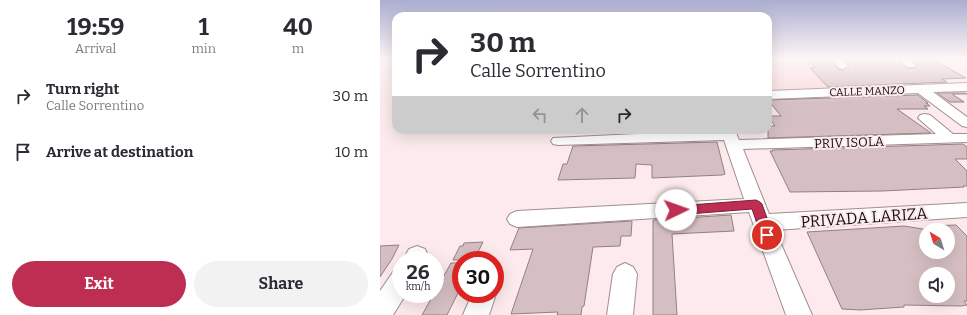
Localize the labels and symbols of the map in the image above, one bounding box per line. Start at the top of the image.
street label: CALLE MANZO [829,84,905,99]
street label: PRIV ISOLA [814,134,885,151]
position arrow [655,189,697,231]
street label: PRIVADA LARIZA [800,204,929,231]
pin [750,218,784,252]
north arrow [919,223,955,259]
speed limit sign: 30 [452,251,504,303]

